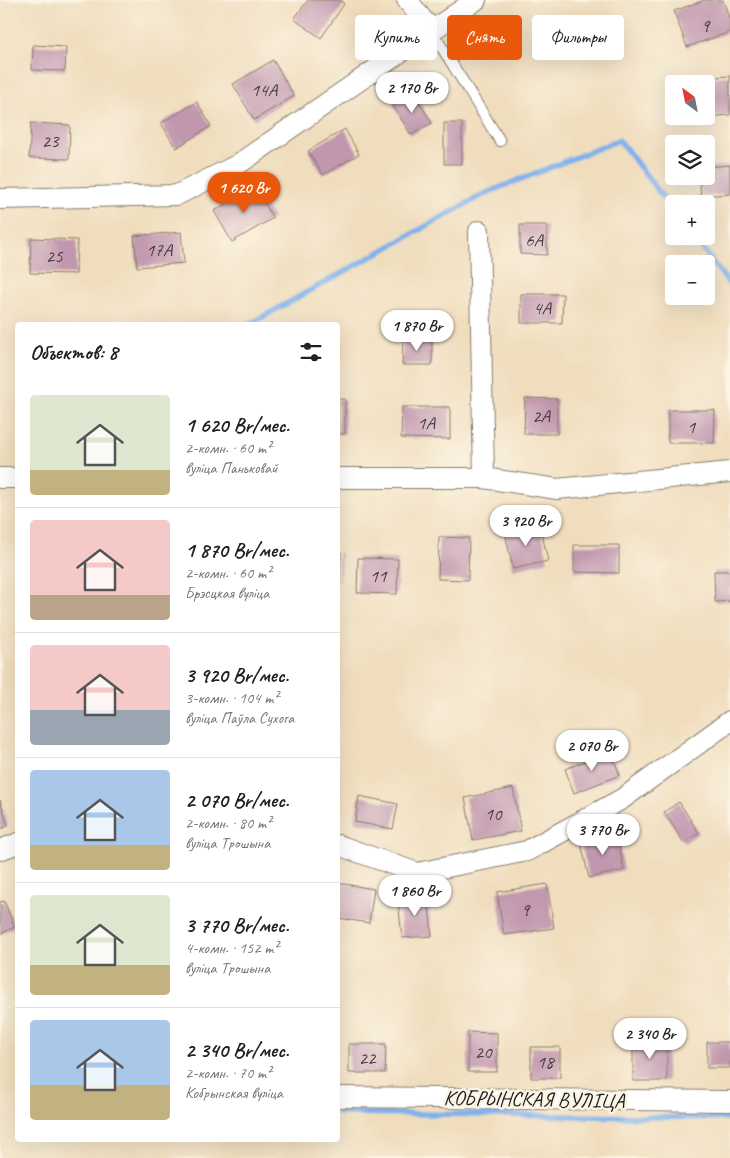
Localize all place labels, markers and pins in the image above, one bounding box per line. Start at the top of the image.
pin: 2 170 Br [360,72,464,114]
pin: 1 620 Br [192,172,296,214]
pin: 1 870 Br [365,310,469,352]
pin: 3 920 Br [474,504,578,547]
pin: 2 070 Br [540,730,644,772]
pin: 3 770 Br [551,814,655,856]
pin: 1 860 Br [363,874,467,917]
pin: 2 340 Br [598,1018,702,1060]

